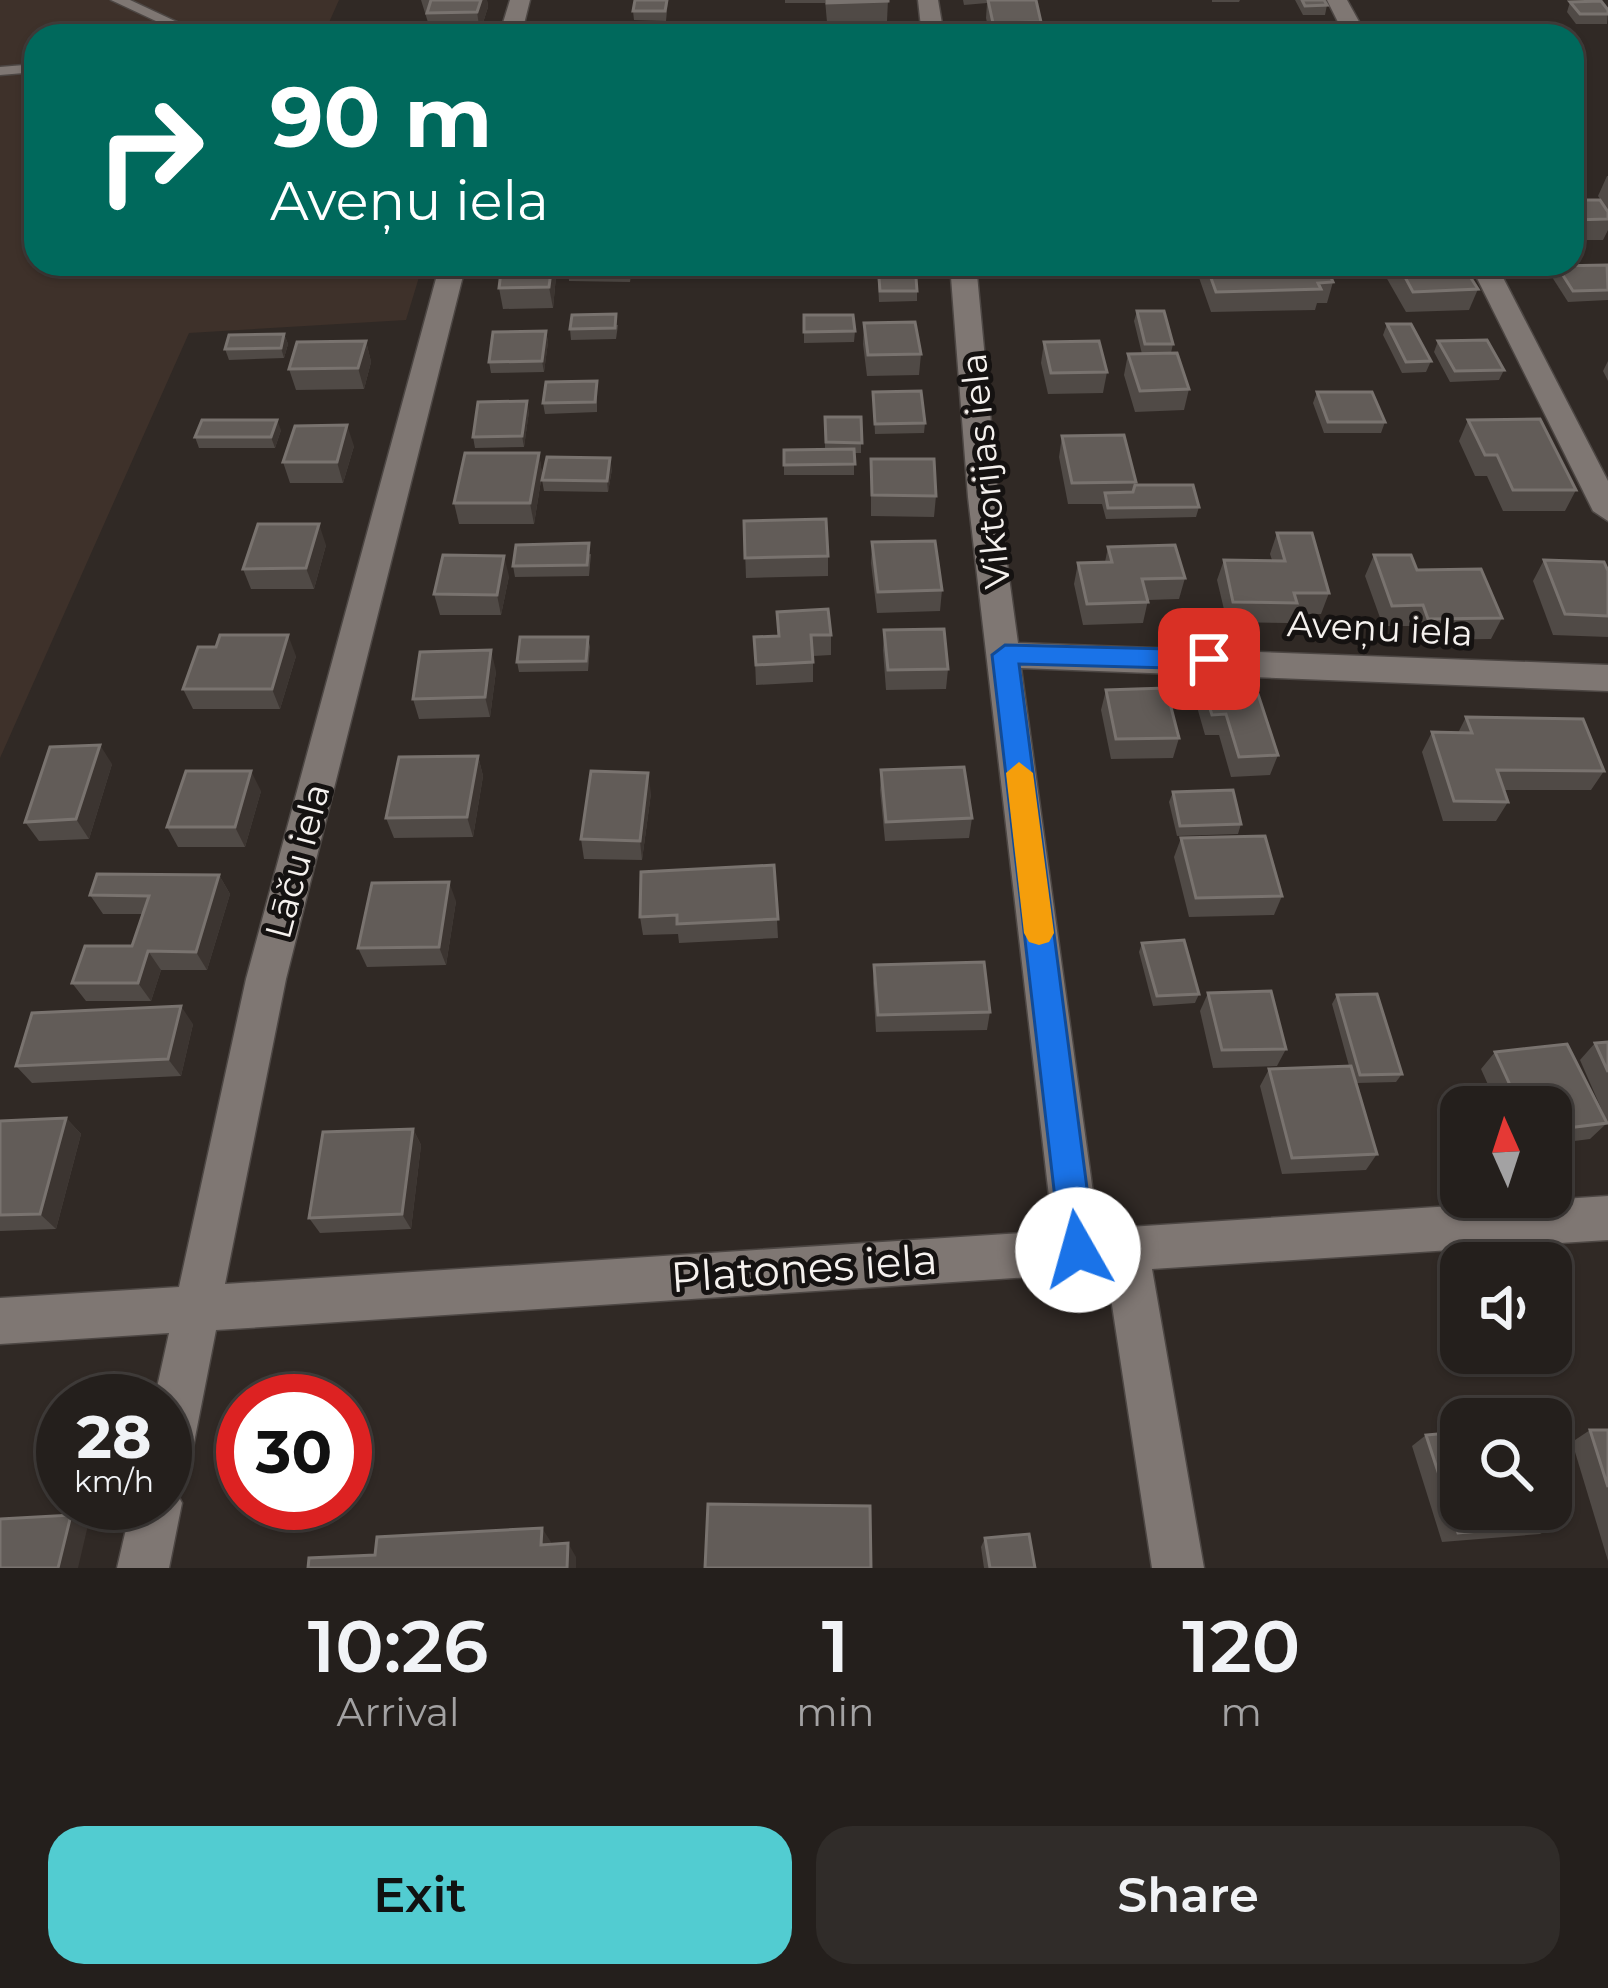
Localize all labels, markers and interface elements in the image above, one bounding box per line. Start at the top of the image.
text: 90 m [270,66,492,168]
icon: right [72,72,228,228]
text: Aveņu iela [270,168,549,234]
street label: Viktorijas iela [951,351,1019,591]
street label: Aveņu iela [1286,601,1474,655]
pin [1158,608,1260,710]
icon: arrive [1176,626,1242,692]
street label: Lāču iela [255,779,339,943]
north arrow [1440,1086,1572,1218]
map controls [1440,1086,1572,1530]
position arrow [1015,1187,1141,1313]
street label: Platones iela [669,1233,939,1303]
button: sound [1440,1242,1572,1374]
speed limit sign: 30 [216,1374,372,1530]
button: search [1440,1398,1572,1530]
text: 28 [77,1400,152,1473]
text: km/h [74,1463,154,1500]
text: 10:26 [308,1602,488,1690]
text: 1 [822,1602,849,1690]
text: 120 [1182,1602,1300,1690]
text: Arrival [337,1688,460,1736]
text: min [796,1688,874,1736]
text: m [1221,1688,1262,1736]
button: Exit [48,1826,792,1964]
button: Share [816,1826,1560,1964]

